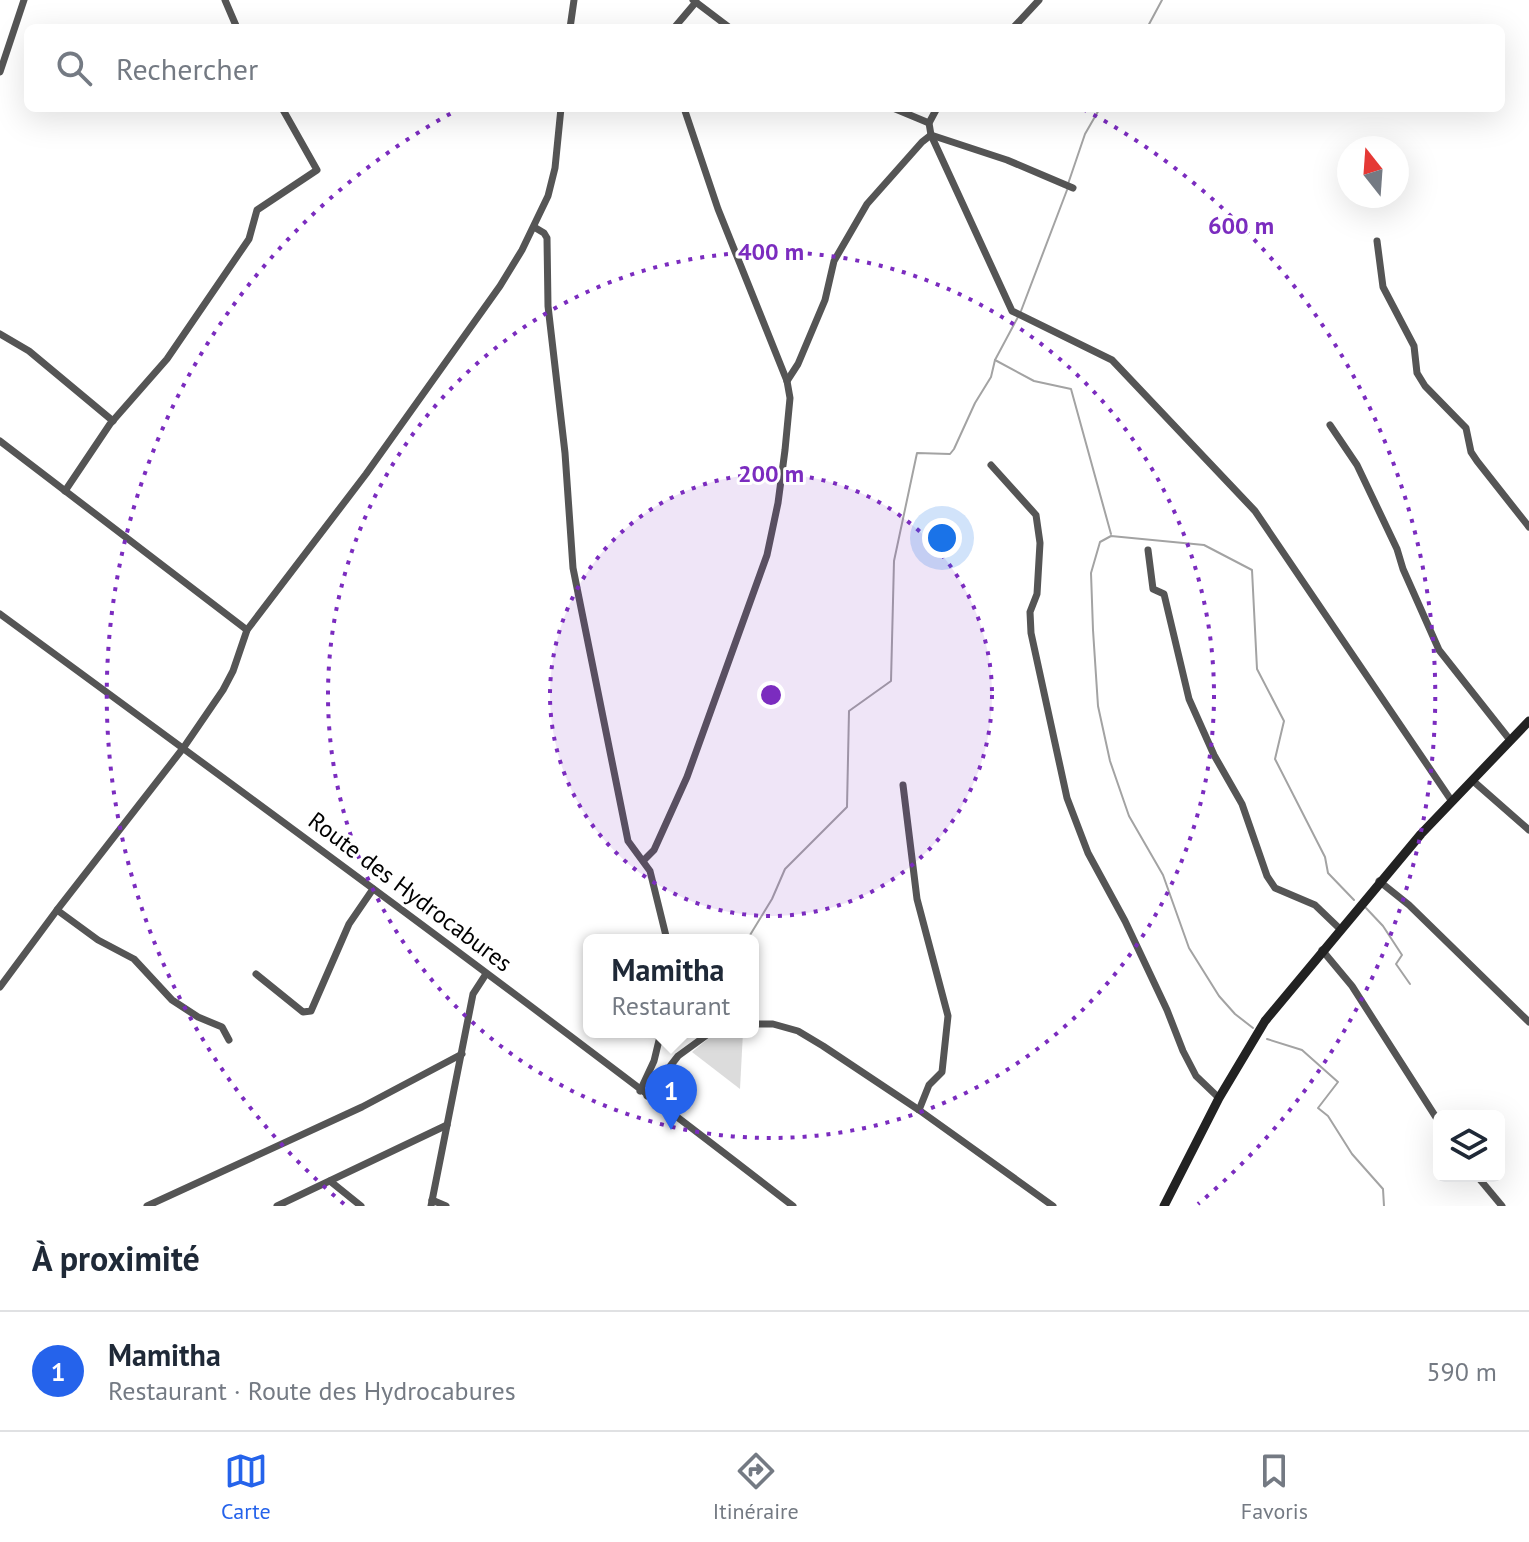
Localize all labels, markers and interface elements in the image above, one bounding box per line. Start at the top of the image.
search box [24,24,1505,112]
icon: search [52,46,96,90]
text: Rechercher [116,49,258,88]
north arrow [1337,136,1409,208]
text: 600 m [1208,210,1274,241]
text: 400 m [738,236,804,267]
text: 200 m [738,458,804,489]
your location [922,518,962,558]
centre of rings [757,681,785,709]
street label: Route des Hydrocabures [302,805,518,978]
popup [583,934,759,1038]
text: Mamitha [612,950,724,989]
text: Restaurant [612,989,730,1022]
pin: 1 [645,1064,697,1130]
map controls [1433,1110,1505,1182]
button: layers [1433,1110,1505,1182]
text: À proximité [32,1236,200,1280]
text: Mamitha [108,1335,221,1374]
text: 1 [51,1355,65,1388]
text: 590 m [1426,1355,1497,1388]
text: Restaurant · Route des Hydrocabures [108,1374,516,1407]
tab: Carte [221,1449,271,1525]
tab: Itinéraire [713,1449,799,1525]
tab: Favoris [1241,1449,1308,1525]

